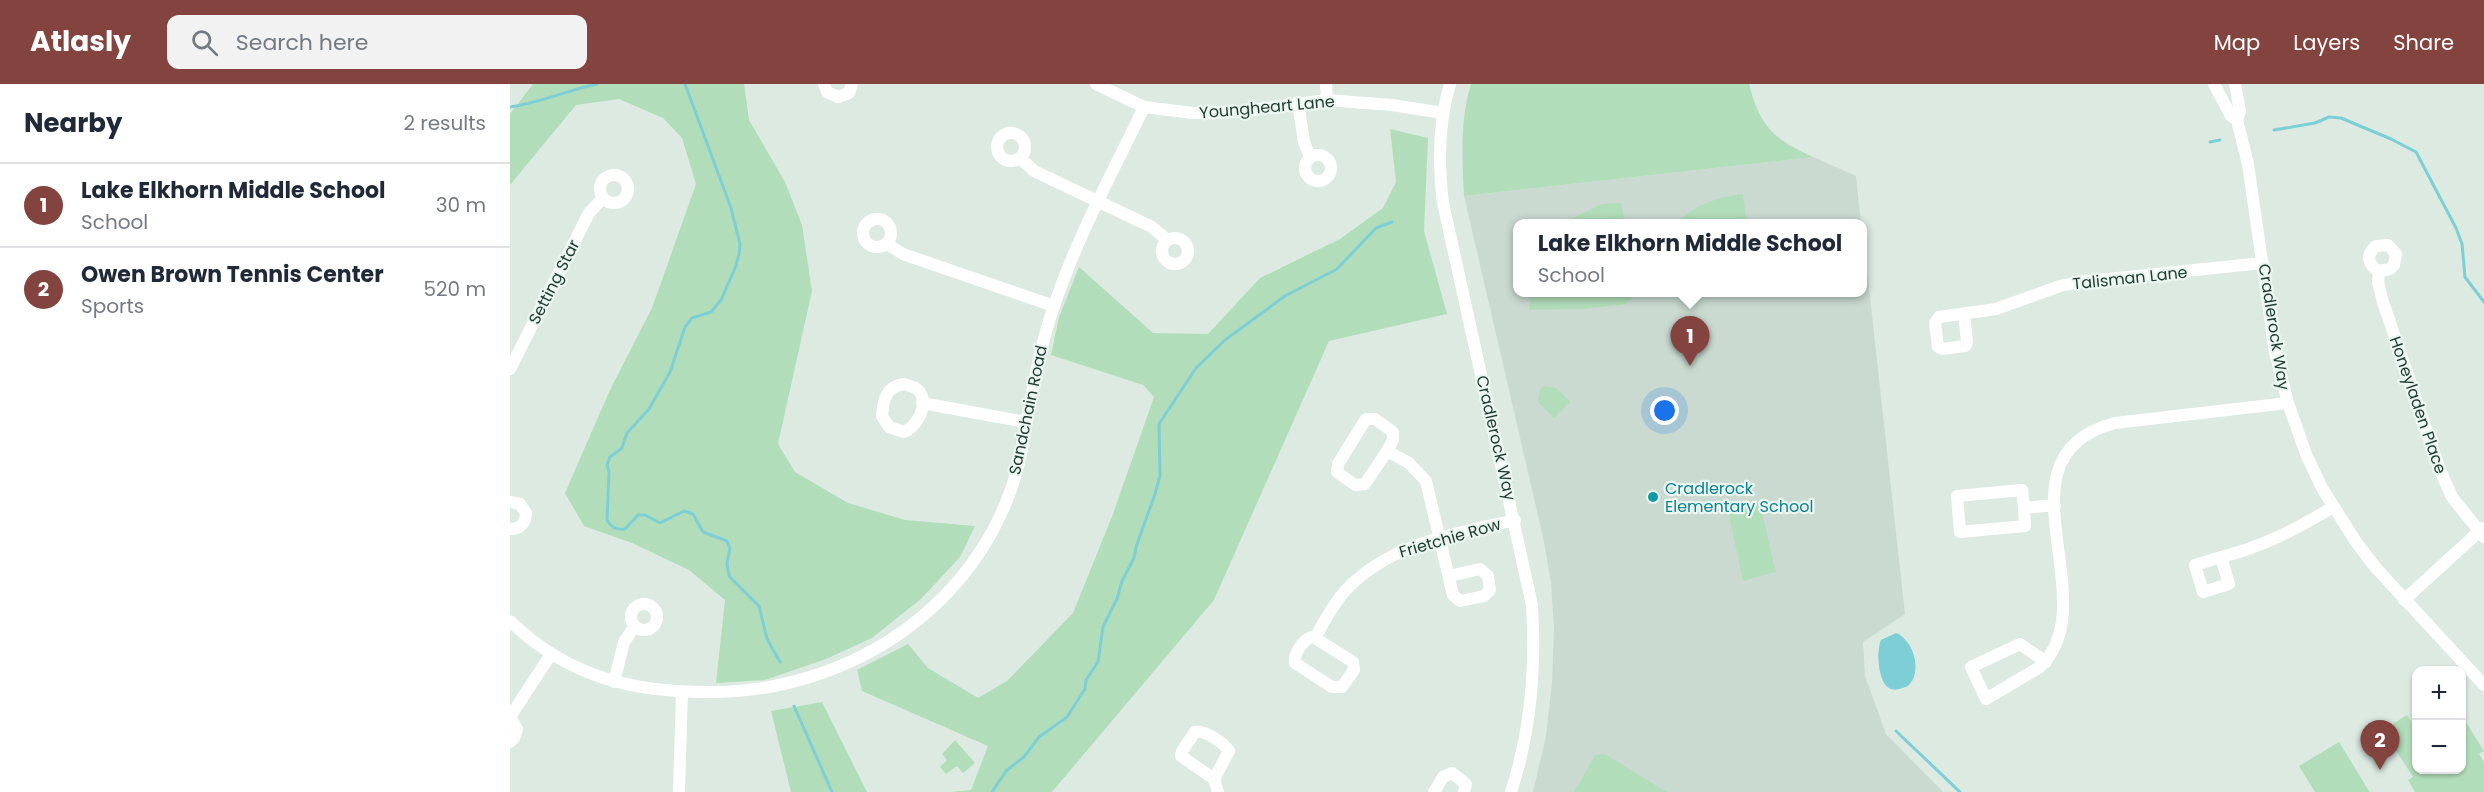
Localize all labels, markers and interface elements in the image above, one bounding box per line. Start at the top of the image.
search box [167,15,587,69]
text: Atlasly [30,22,131,61]
icon: search [188,26,221,59]
text: Search here [236,27,368,58]
text: Map [2214,28,2260,57]
text: Layers [2293,28,2360,57]
text: Share [2393,28,2454,57]
street label: Youngheart Lane [1198,90,1336,124]
text: Nearby [24,105,122,141]
text: 2 results [403,109,486,137]
text: Lake Elkhorn Middle School [81,175,385,206]
text: 1 [40,191,47,219]
text: 30 m [436,191,486,219]
text: School [81,208,148,236]
popup [1513,219,1867,297]
text: Lake Elkhorn Middle School [1538,228,1842,259]
street label: Setting Star [523,236,585,328]
text: Owen Brown Tennis Center [81,259,384,290]
text: School [1538,261,1605,289]
street label: Talisman Lane [2071,261,2189,295]
street label: Cradlerock Way [2253,262,2295,392]
text: 2 [38,275,49,303]
text: 520 m [423,275,486,303]
text: Sports [81,292,144,320]
pin: 1 [1670,316,1710,366]
street label: Honeyladen Place [2384,333,2452,477]
street label: Sandchain Road [1003,343,1053,477]
street label: Cradlerock Way [1470,373,1522,503]
your location [1650,396,1679,425]
place label: Cradlerock Elementary School [1665,477,1813,518]
marker: Cradlerock Elementary School [1646,490,1660,504]
street label: Frietchie Row [1396,512,1504,564]
map controls [2412,666,2466,774]
button: + [2412,666,2466,720]
pin: 2 [2360,720,2400,770]
button: − [2412,720,2466,774]

